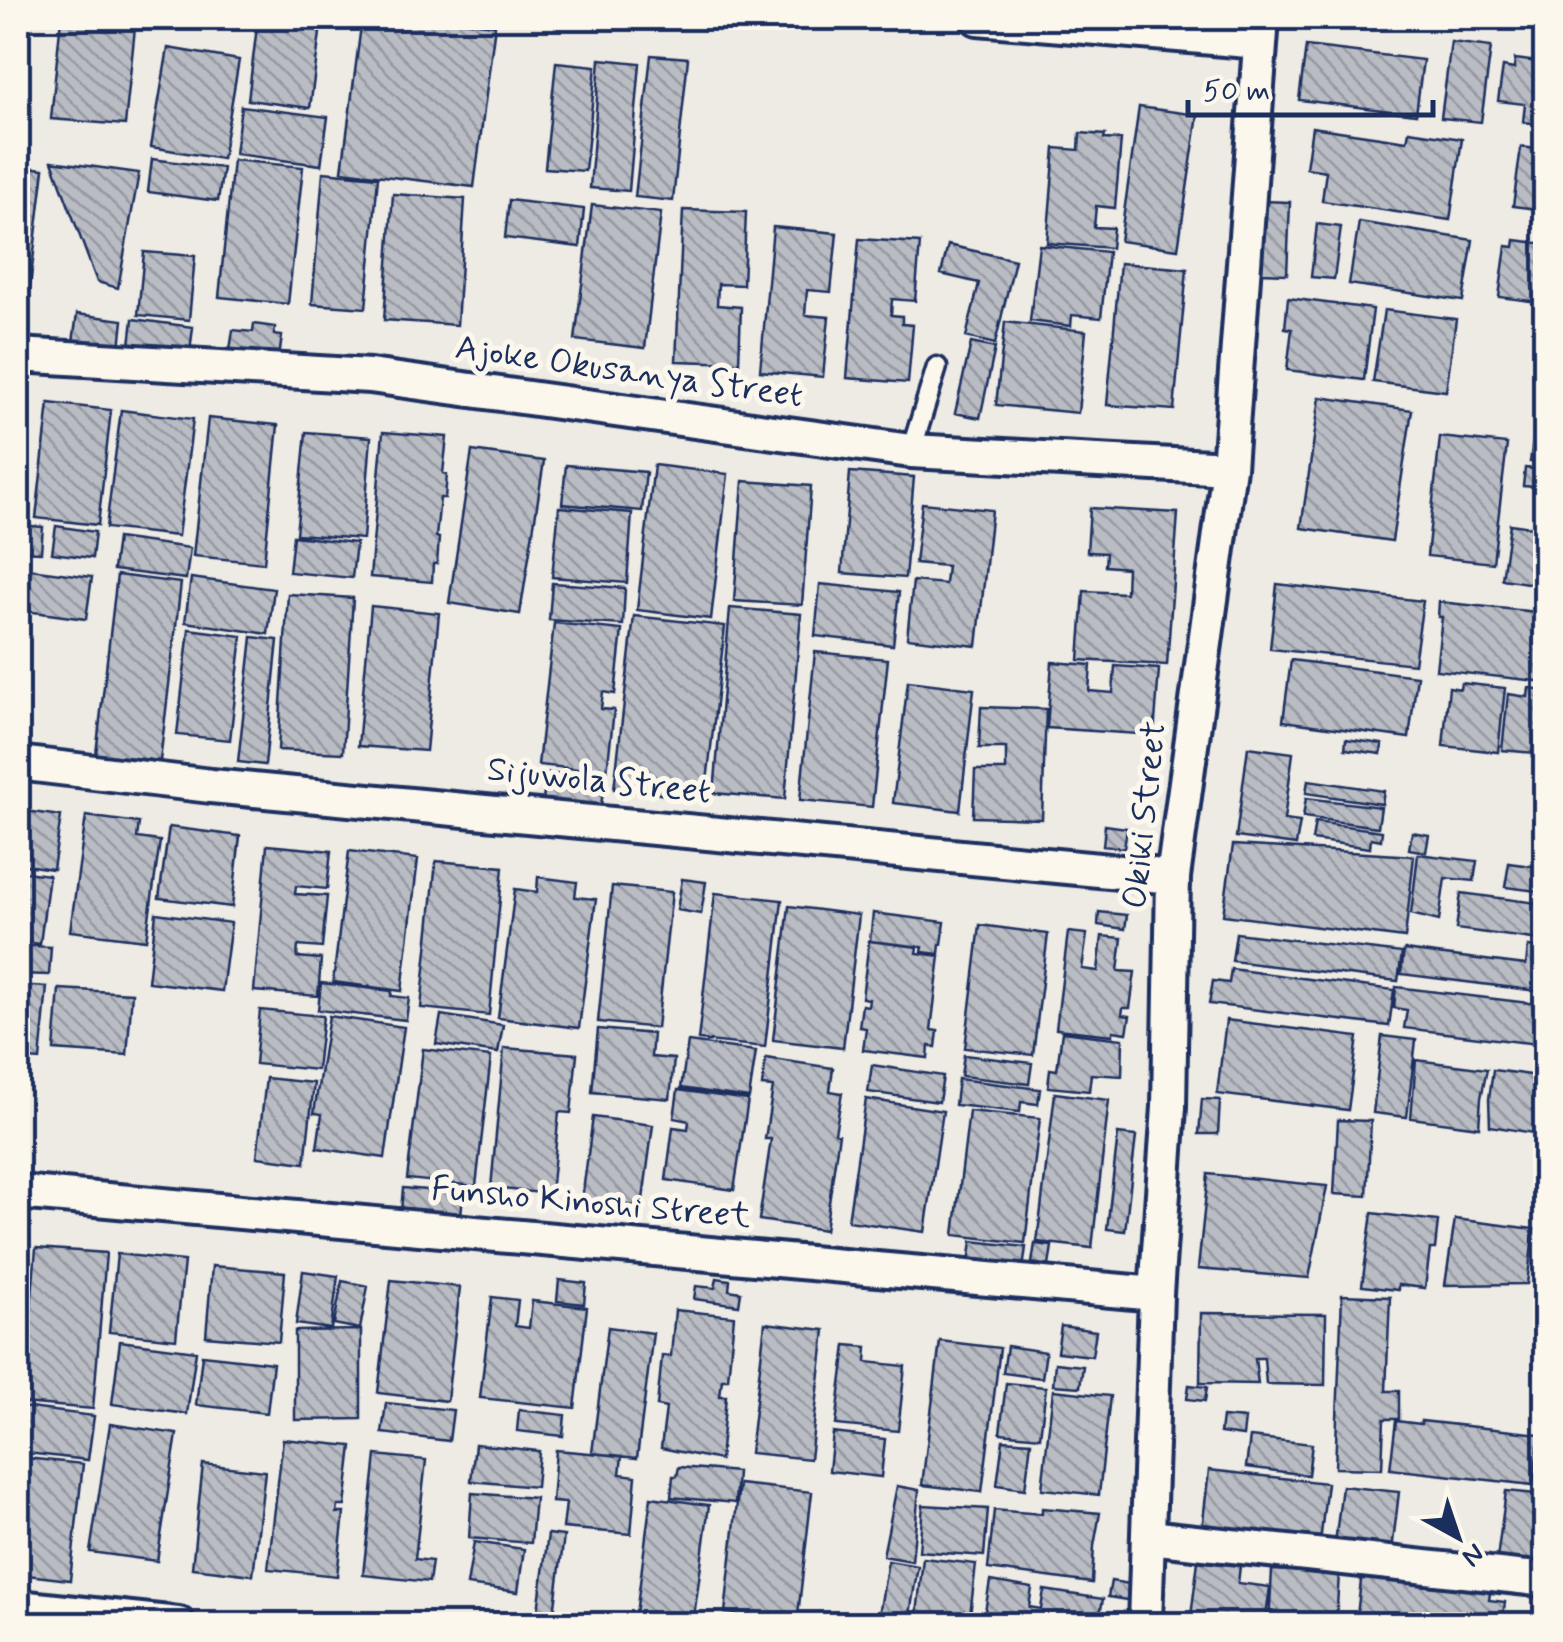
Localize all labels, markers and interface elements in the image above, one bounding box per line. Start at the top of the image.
scale bar [1188,55,1433,117]
text: 50 m [1203,72,1270,111]
street label: Ajoke Okusanya Street [452,325,806,419]
street label: Okiki Street [1112,719,1178,911]
street label: Sijuwola Street [485,746,713,816]
street label: Funsho Kinoshi Street [429,1166,753,1240]
north arrow [1408,1487,1508,1587]
text: N [1453,1534,1492,1574]

